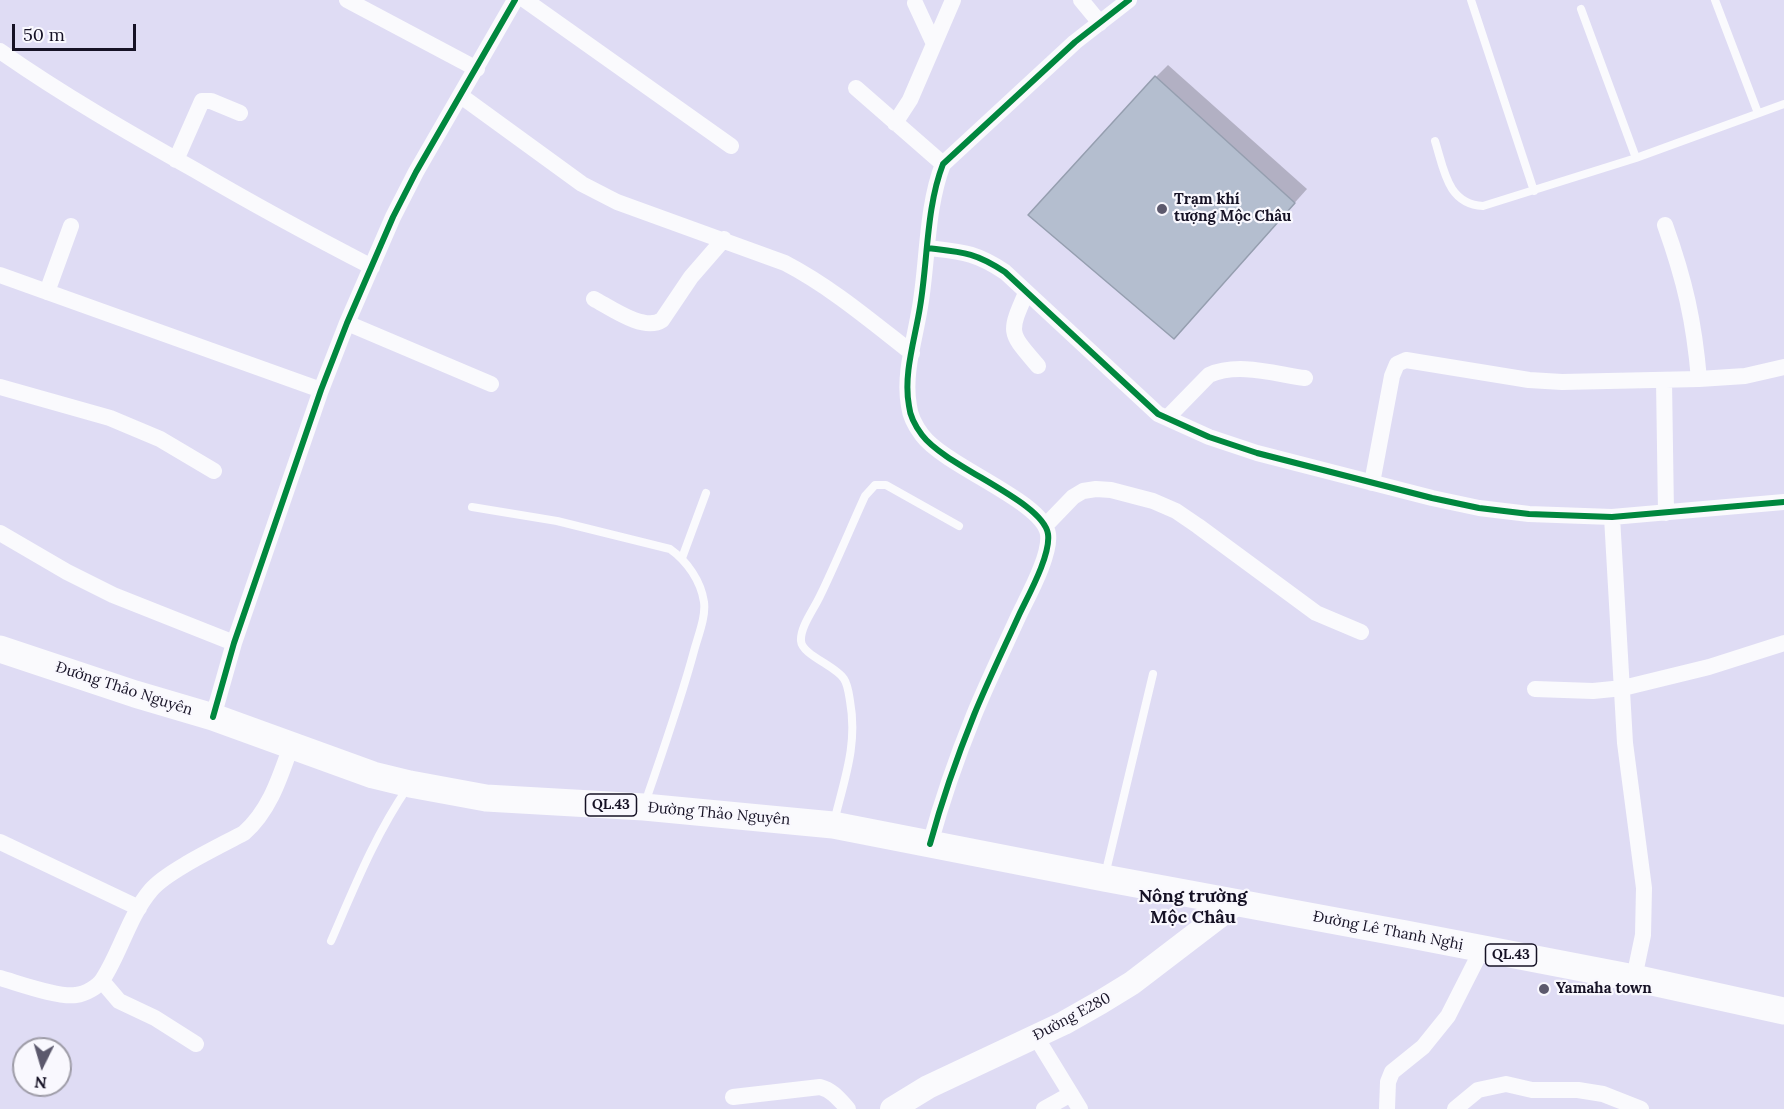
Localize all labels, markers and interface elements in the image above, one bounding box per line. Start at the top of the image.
scale bar [15,12,140,50]
text: 50 m [23,23,65,46]
place label: Trạm khí tượng Mộc Châu [1174,191,1291,226]
marker: Trạm khí tượng Mộc Châu [1155,202,1169,216]
street label: Đường Thảo Nguyên [53,658,195,720]
road number: QL.43 [586,794,636,816]
street label: Đường Thảo Nguyên [647,799,791,829]
district label: Nông trường Mộc Châu [1139,886,1247,928]
street label: Đường Lê Thanh Nghị [1311,908,1465,954]
road number: QL.43 [1486,944,1537,966]
place label: Yamaha town [1556,980,1652,998]
marker: Yamaha town [1537,982,1551,996]
street label: Đường E280 [1030,989,1114,1045]
north arrow [12,1037,72,1097]
text: N [34,1072,48,1093]

